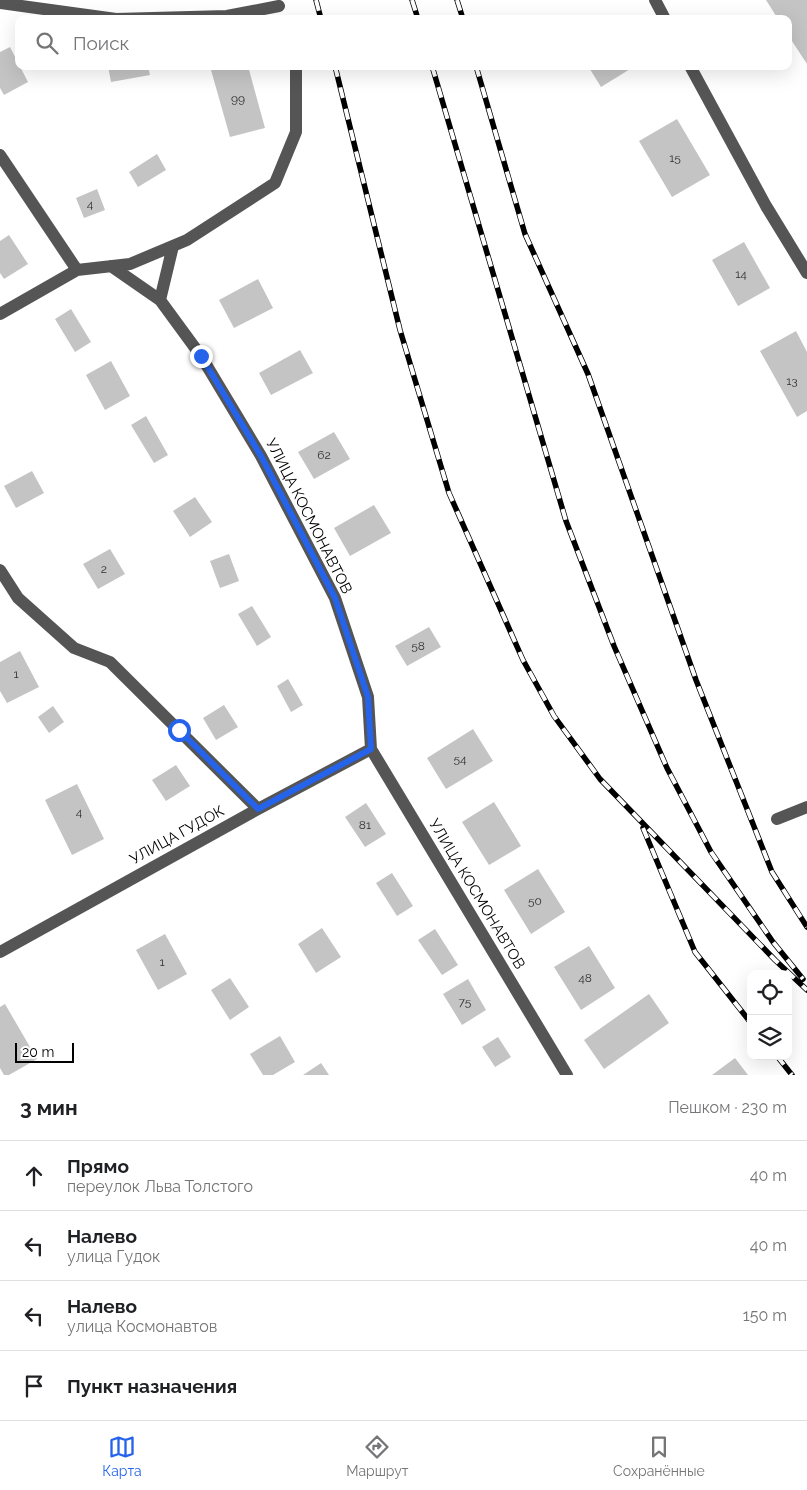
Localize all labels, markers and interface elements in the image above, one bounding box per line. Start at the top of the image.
search box [15,15,792,70]
icon: search [33,29,61,57]
text: Поиск [73,32,129,54]
house number: 99 [231,92,245,106]
house number: 15 [669,151,681,165]
house number: 4 [87,197,94,211]
house number: 14 [735,267,747,281]
route end [190,345,213,368]
house number: 13 [786,374,798,388]
street label: УЛИЦА КОСМОНАВТОВ [262,435,356,597]
house number: 62 [317,448,331,462]
house number: 2 [101,562,107,576]
house number: 58 [411,639,425,653]
house number: 1 [13,667,19,681]
route start [168,719,191,742]
house number: 54 [453,752,467,766]
street label: УЛИЦА ГУДОК [127,801,228,868]
house number: 4 [76,805,83,819]
street label: УЛИЦА КОСМОНАВТОВ [425,816,529,972]
house number: 81 [359,818,371,832]
house number: 50 [528,894,542,908]
house number: 1 [159,955,165,969]
map controls [747,970,792,1060]
button: locate [747,970,792,1015]
house number: 48 [578,971,592,985]
house number: 75 [459,995,472,1009]
button: layers [747,1015,792,1060]
scale bar [15,1040,74,1063]
text: 20 m [22,1044,54,1060]
text: 3 мин [20,1095,78,1120]
text: Пешком · 230 m [668,1098,787,1117]
text: Прямо [67,1155,129,1177]
icon: ahead [20,1162,48,1190]
text: 40 m [750,1166,787,1185]
text: переулок Льва Толстого [67,1177,253,1196]
text: Налево [67,1225,137,1247]
icon: left [20,1232,48,1260]
text: 40 m [750,1236,787,1255]
text: улица Гудок [67,1247,160,1266]
text: Налево [67,1295,137,1317]
icon: left [20,1302,48,1330]
text: 150 m [743,1306,787,1325]
text: улица Космонавтов [67,1317,217,1336]
icon: arrive [20,1372,48,1400]
text: Пункт назначения [67,1375,237,1397]
tab: Карта [102,1433,142,1479]
tab: Маршрут [346,1433,409,1479]
tab: Сохранённые [613,1433,705,1479]

